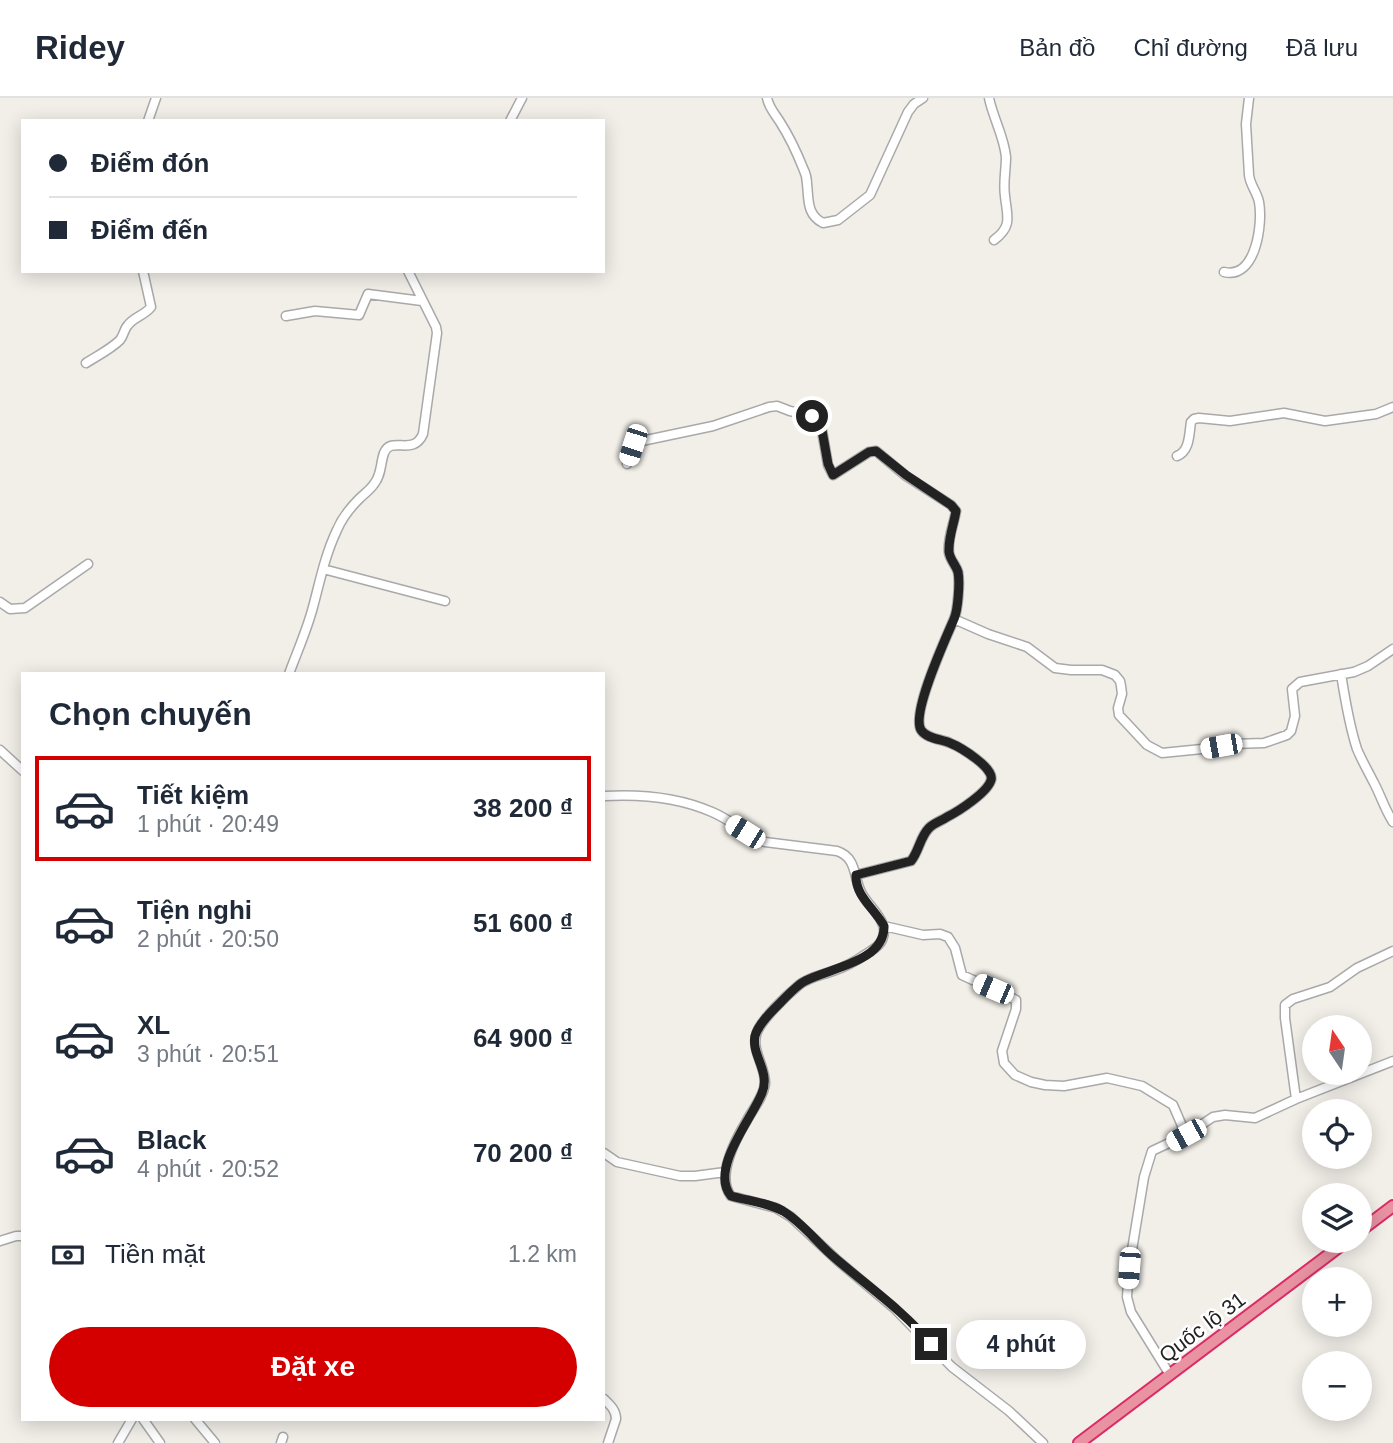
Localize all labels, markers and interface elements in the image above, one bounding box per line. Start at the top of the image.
text: Ridey [35,29,125,66]
text: Bản đồ [1019,34,1095,61]
text: Chỉ đường [1133,34,1248,61]
text: Đã lưu [1286,34,1358,61]
text: Điểm đón [91,148,209,178]
text: Điểm đến [91,215,208,245]
route start [796,400,828,432]
car [617,422,650,468]
text: Chọn chuyến [49,696,252,732]
car [1199,732,1244,760]
icon: car [53,777,116,840]
text: Tiết kiệm [137,780,249,810]
text: 38 200 ₫ [473,793,573,823]
text: 1 phút · 20:49 [137,811,279,837]
car [722,812,769,852]
icon: car [53,892,116,955]
text: Tiện nghi [137,895,252,925]
text: 51 600 ₫ [473,908,573,938]
text: 2 phút · 20:50 [137,926,279,952]
car [970,971,1017,1007]
icon: car [53,1007,116,1070]
text: XL [137,1010,170,1040]
north arrow [1302,1015,1372,1085]
map controls [1302,1015,1372,1421]
text: 64 900 ₫ [473,1023,573,1053]
text: 3 phút · 20:51 [137,1041,279,1067]
button: locate [1302,1099,1372,1169]
car [1163,1116,1210,1154]
icon: car [53,1122,116,1185]
text: Black [137,1125,206,1155]
text: 70 200 ₫ [473,1138,573,1168]
text: 4 phút · 20:52 [137,1156,279,1182]
button: layers [1302,1183,1372,1253]
icon: cash [49,1236,87,1274]
text: Tiền mặt [105,1239,205,1269]
text: 1.2 km [508,1241,577,1267]
car [1118,1246,1141,1290]
button: + [1302,1267,1372,1337]
street label: Quốc lộ 31 [1155,1287,1249,1367]
callout: 4 phút [956,1320,1085,1368]
button: Đặt xe [49,1327,577,1407]
route end [915,1328,947,1360]
text: 4 phút [987,1331,1056,1357]
button: − [1302,1351,1372,1421]

